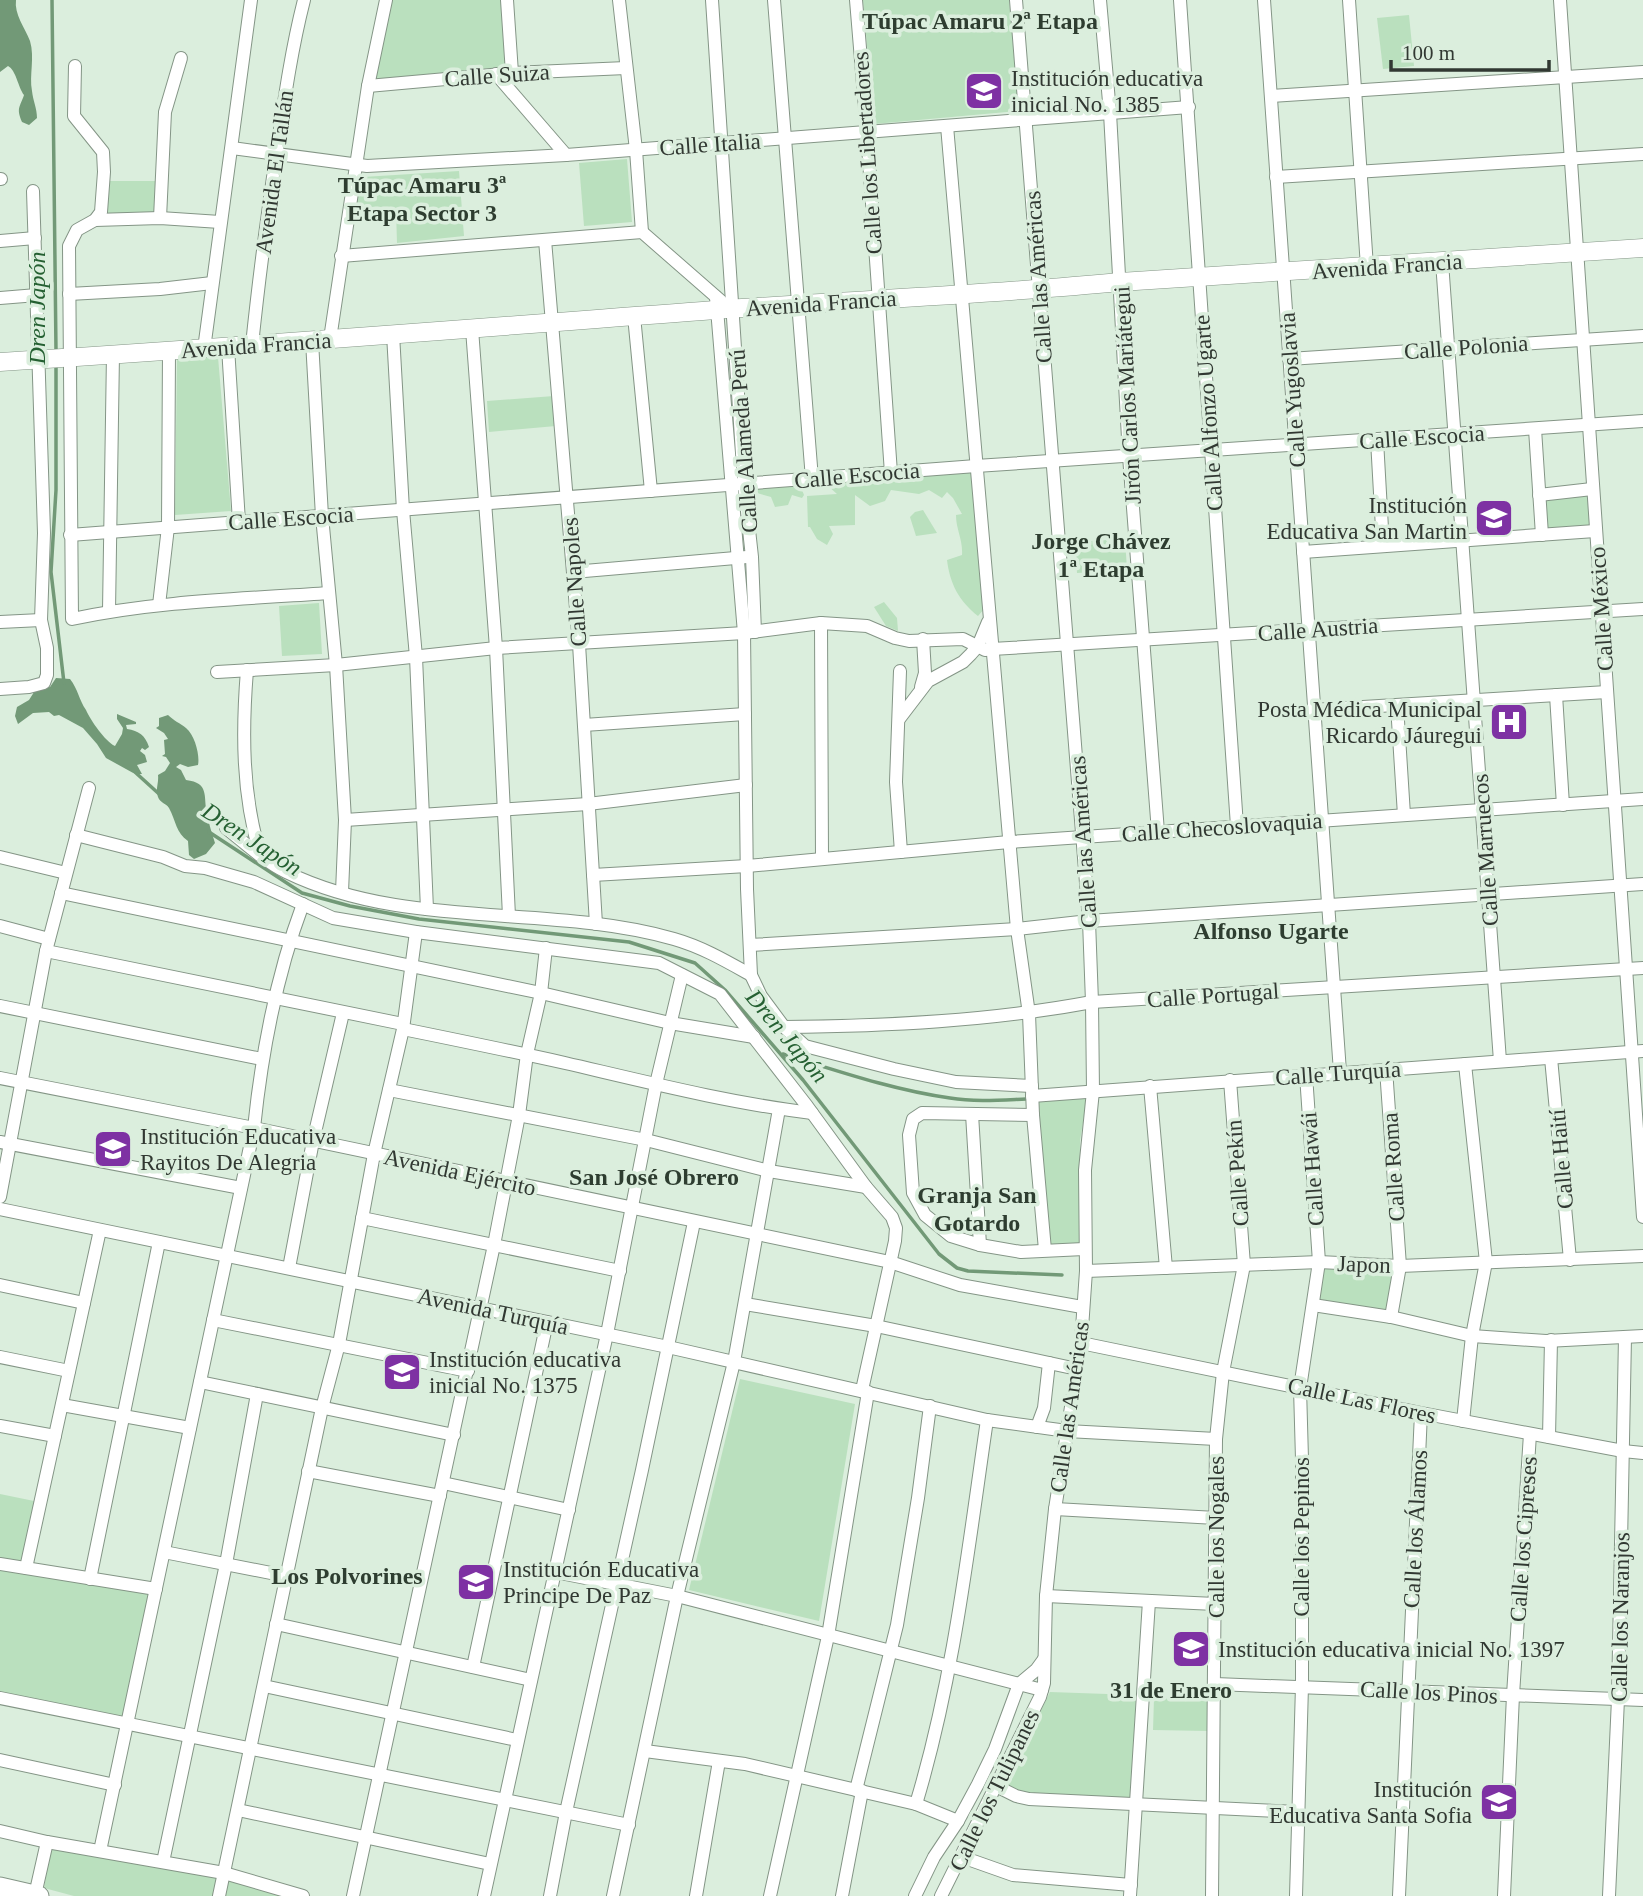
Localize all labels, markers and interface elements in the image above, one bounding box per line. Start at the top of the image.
district label: Túpac Amaru 2ª Etapa [862,8,1098,34]
scale bar [1391,28,1548,72]
text: 100 m [1402,41,1455,65]
street label: Calle los Libertadores [848,51,887,255]
street label: Calle Suiza [444,59,550,92]
place label: Institución educativa inicial No. 1385 [1011,66,1203,117]
school or university icon: Institución educativa inicial No. 1385 [963,70,1005,112]
street label: Avenida El Tallán [251,88,298,255]
street label: Calle Italia [659,128,762,161]
district label: Túpac Amaru 3ª Etapa Sector 3 [338,172,506,226]
street label: Calle las Américas [1020,190,1057,364]
street label: Avenida Francia [1311,249,1463,284]
water label: Dren Japón [24,251,50,366]
street label: Jirón Carlos Mariátegui [1109,285,1146,505]
street label: Avenida Francia [745,286,897,321]
street label: Calle Yugoslavia [1275,311,1310,468]
street label: Calle Alfonzo Ugarte [1189,314,1228,512]
street label: Avenida Francia [180,328,332,363]
street label: Calle Polonia [1403,331,1529,364]
street label: Calle Alameda Perú [725,348,762,534]
street label: Calle Escocia [1358,421,1486,454]
street label: Calle Escocia [793,458,921,493]
place label: Institución Educativa San Martin [1266,493,1467,544]
school or university icon: Institución Educativa San Martin [1473,497,1515,539]
street label: Calle Escocia [227,502,355,535]
street label: Calle Napoles [558,516,591,648]
district label: Jorge Chávez 1ª Etapa [1031,528,1171,582]
street label: Calle México [1585,546,1618,672]
street label: Calle Austria [1257,613,1379,646]
place label: Posta Médica Municipal Ricardo Jáuregui [1257,697,1482,748]
hospital icon: Posta Médica Municipal Ricardo Jáuregui [1488,701,1530,743]
street label: Calle las Américas [1065,755,1102,929]
street label: Calle Marruecos [1468,773,1503,927]
water label: Dren Japón [197,797,307,881]
street label: Calle Checoslovaquia [1121,808,1323,847]
district label: Alfonso Ugarte [1193,918,1349,944]
street label: Calle Portugal [1146,978,1280,1013]
water label: Dren Japón [740,984,833,1088]
street label: Calle Turquía [1274,1057,1402,1090]
street label: Calle Haití [1545,1107,1578,1210]
street label: Calle Hawái [1296,1111,1329,1227]
street label: Calle Roma [1377,1112,1410,1222]
street label: Calle Pekín [1221,1118,1254,1227]
place label: Institución Educativa Rayitos De Alegria [140,1124,336,1175]
school or university icon: Institución Educativa Rayitos De Alegria [92,1128,134,1170]
street label: Avenida Ejército [382,1144,538,1201]
district label: San José Obrero [569,1164,739,1190]
district label: Granja San Gotardo [917,1182,1037,1236]
street label: Japon [1337,1251,1392,1278]
street label: Avenida Turquía [415,1283,571,1340]
street label: Calle las Américas [1045,1320,1094,1494]
place label: Institución educativa inicial No. 1375 [429,1347,621,1398]
school or university icon: Institución educativa inicial No. 1375 [381,1351,423,1393]
street label: Calle Las Flores [1286,1373,1438,1428]
street label: Calle los Álamos [1399,1449,1432,1609]
street label: Calle los Cipreses [1505,1455,1542,1623]
street label: Calle los Nogales [1204,1456,1229,1618]
street label: Calle los Pepinos [1289,1457,1314,1617]
street label: Calle los Naranjos [1607,1532,1634,1702]
place label: Institución Educativa Principe De Paz [503,1557,699,1608]
school or university icon: Institución Educativa Principe De Paz [455,1561,497,1603]
district label: Los Polvorines [271,1563,423,1589]
school or university icon: Institución educativa inicial No. 1397 [1170,1628,1212,1670]
place label: Institución educativa inicial No. 1397 [1218,1637,1565,1662]
street label: Calle los Pinos [1359,1676,1499,1709]
district label: 31 de Enero [1110,1677,1232,1703]
street label: Calle los Tulipanes [945,1705,1044,1875]
place label: Institución Educativa Santa Sofia [1269,1777,1472,1828]
school or university icon: Institución Educativa Santa Sofia [1478,1781,1520,1823]

